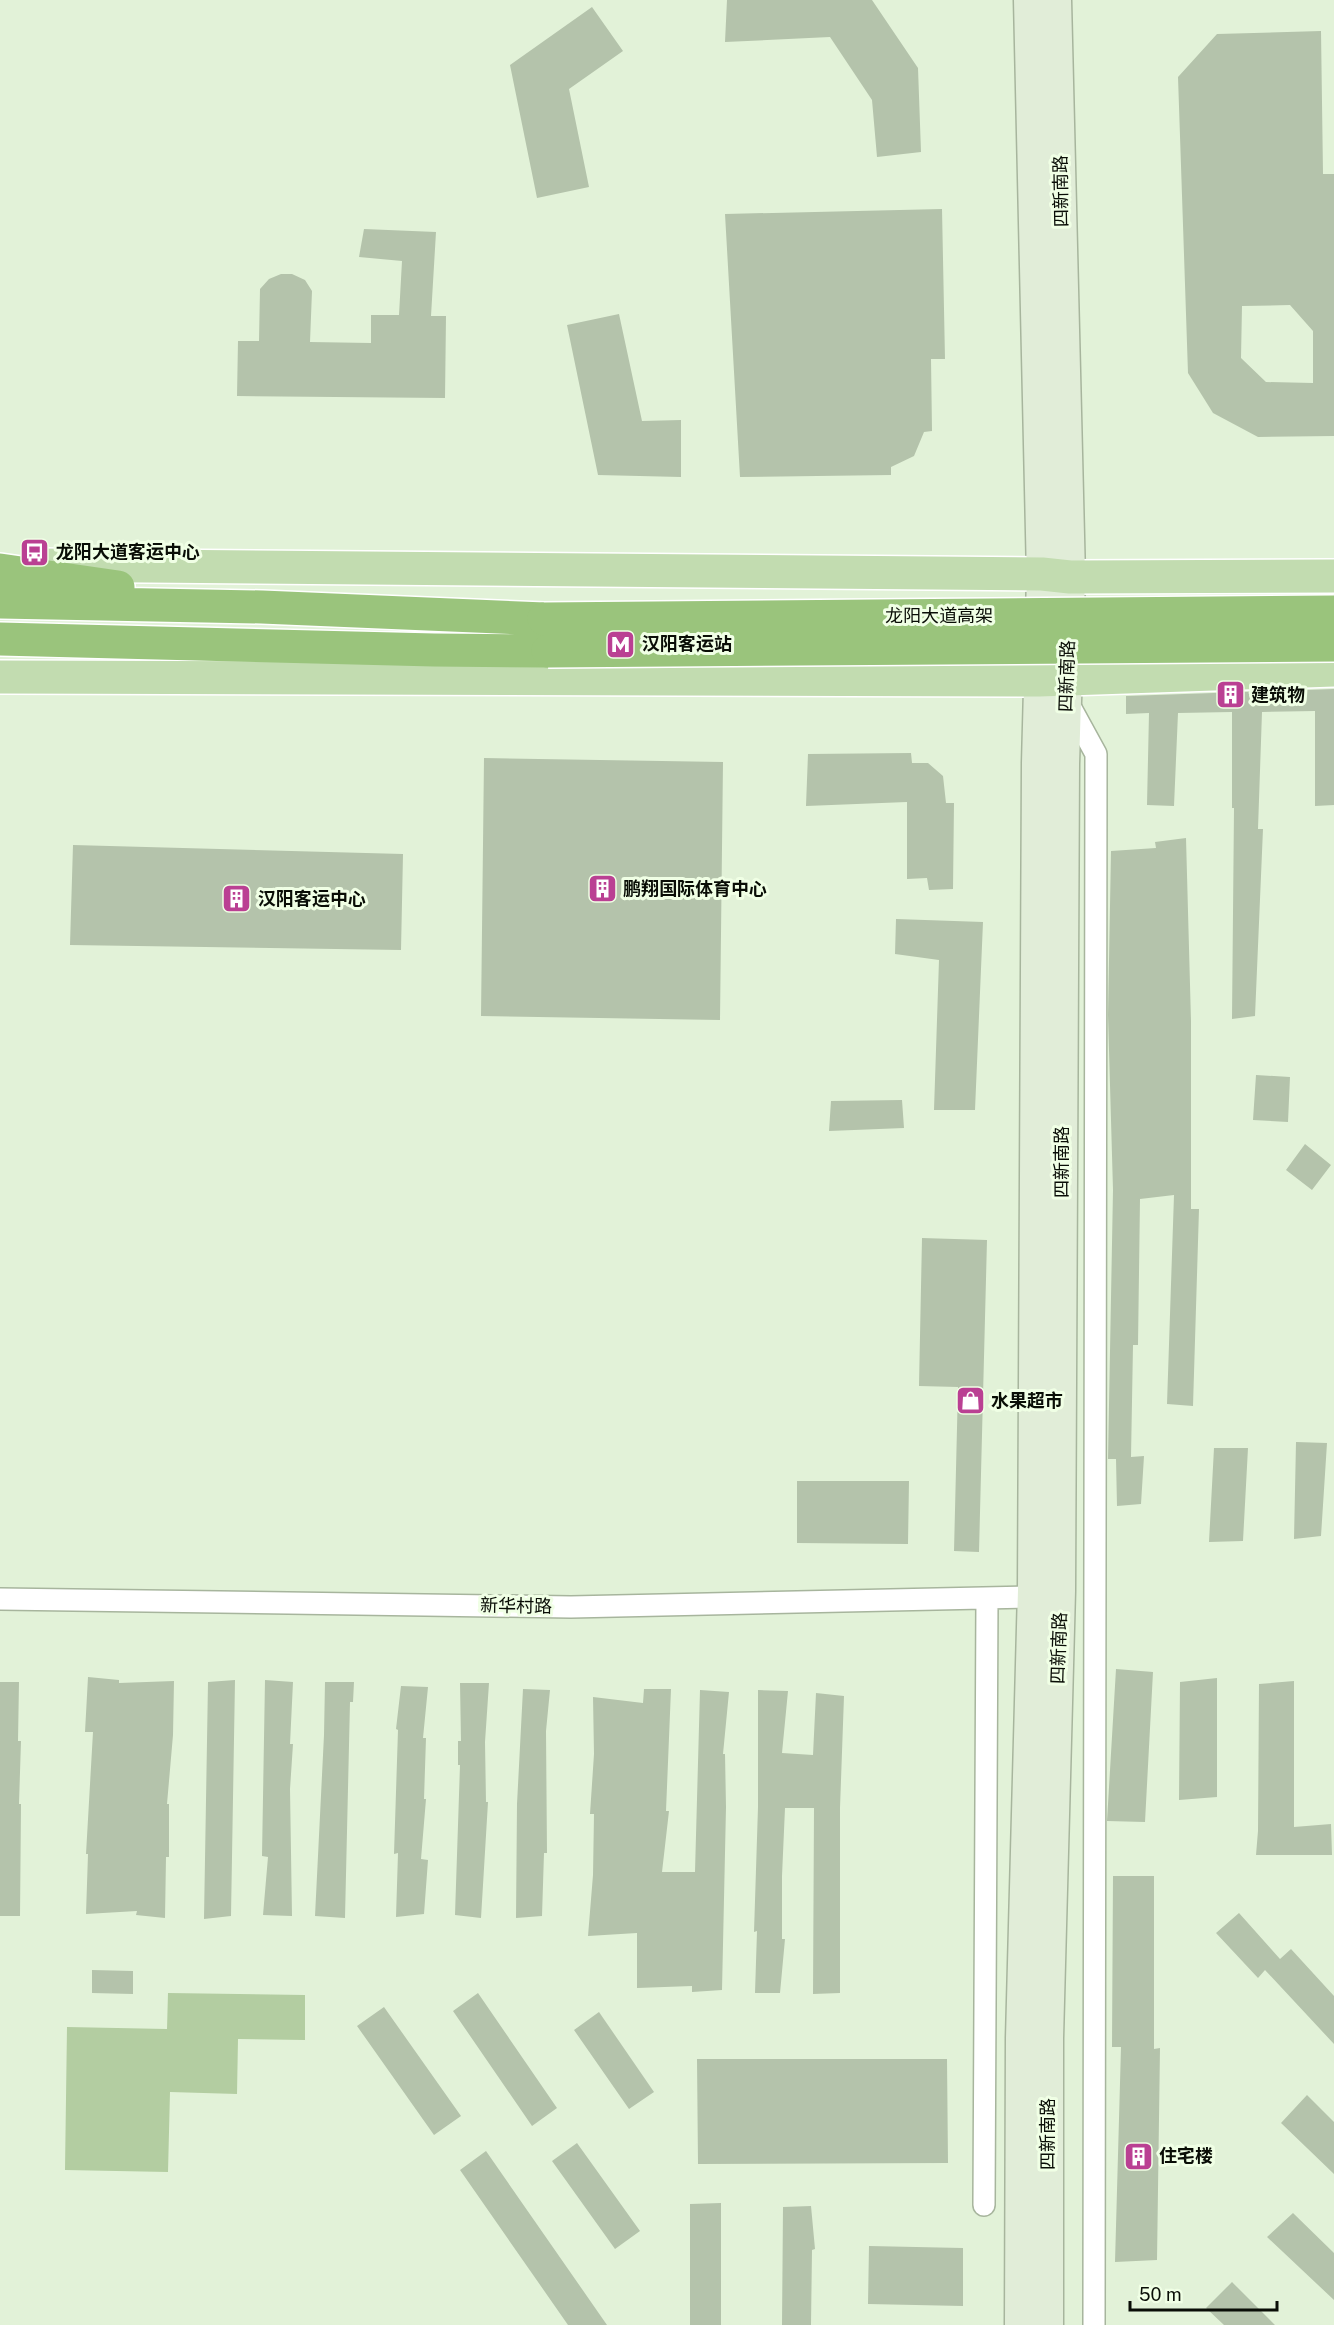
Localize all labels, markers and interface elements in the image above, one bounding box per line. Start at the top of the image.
street label: 四新南路 [1049,155,1072,227]
bus stop icon: 龙阳大道客运中心 [19,536,51,568]
place label: 龙阳大道客运中心 [56,541,200,562]
street label: 龙阳大道高架 [885,605,993,626]
metro station icon: 汉阳客运站 [605,628,637,660]
place label: 汉阳客运站 [642,633,732,654]
street label: 四新南路 [1055,640,1078,712]
building icon: 建筑物 [1214,679,1246,711]
place label: 建筑物 [1251,684,1305,705]
building icon: 鹏翔国际体育中心 [586,873,618,905]
place label: 鹏翔国际体育中心 [623,878,767,899]
building icon: 汉阳客运中心 [221,883,253,915]
place label: 汉阳客运中心 [258,888,366,909]
street label: 四新南路 [1051,1126,1072,1198]
shop icon: 水果超市 [954,1385,986,1417]
place label: 水果超市 [991,1390,1063,1411]
street label: 新华村路 [480,1594,552,1617]
street label: 四新南路 [1047,1612,1070,1684]
street label: 四新南路 [1037,2098,1058,2170]
building icon: 住宅楼 [1122,2140,1154,2172]
place label: 住宅楼 [1159,2145,1213,2166]
scale bar [1130,2274,1277,2312]
text: 50 m [1139,2284,1182,2305]

